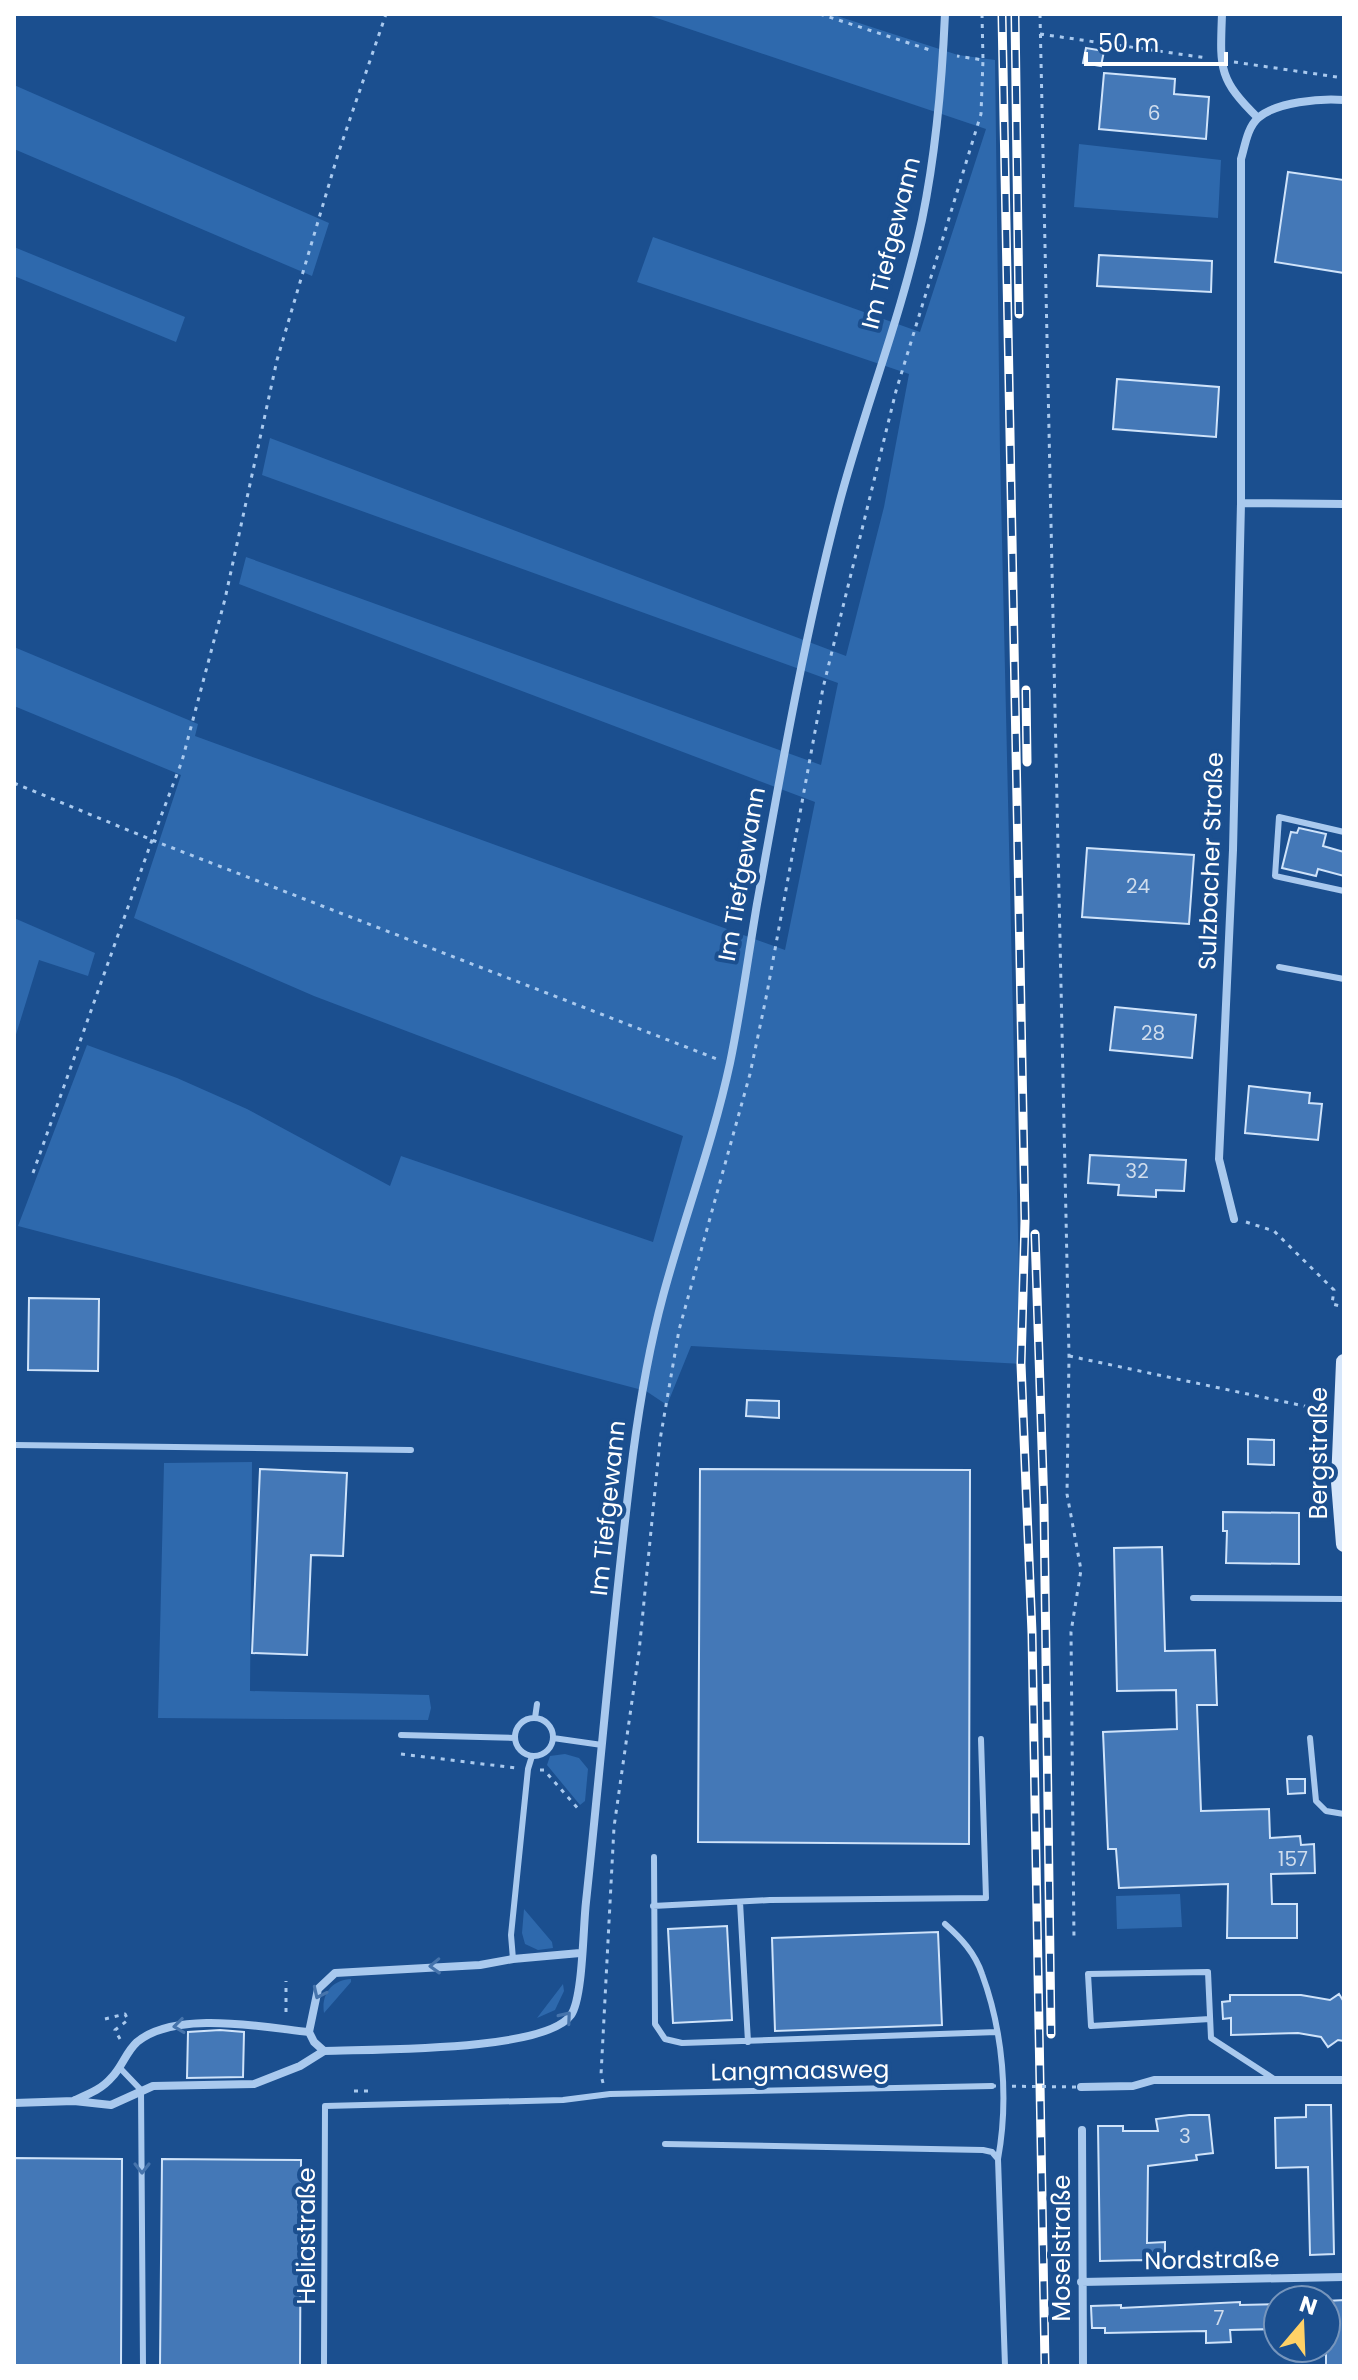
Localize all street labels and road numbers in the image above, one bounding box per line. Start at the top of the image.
street label: Im Tiefgewann [853,153,928,332]
street label: Sulzbacher Straße [1190,751,1231,971]
street label: Im Tiefgewann [710,784,773,964]
street label: Bergstraße [1302,1387,1335,1519]
street label: Im Tiefgewann [582,1418,633,1597]
street label: Langmaasweg [710,2052,890,2089]
street label: Heliastraße [290,2167,323,2305]
street label: Moselstraße [1045,2175,1078,2322]
street label: Nordstraße [1144,2242,1280,2277]

